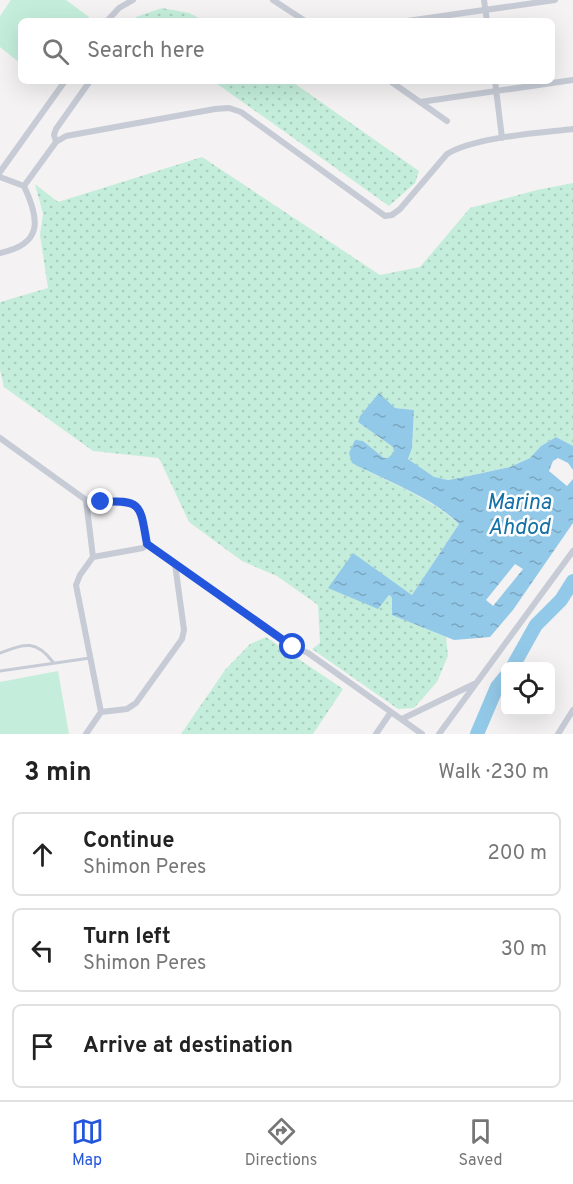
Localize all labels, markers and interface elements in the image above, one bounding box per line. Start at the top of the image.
search box [18,18,555,84]
icon: search [39,35,72,68]
text: Search here [87,38,205,65]
route end [87,488,113,514]
water label: Marina Ahdod [487,490,552,542]
route start [279,633,305,659]
map controls [501,662,555,716]
button: locate [501,662,555,716]
text: 3 min [24,757,92,790]
text: Walk · 230 m [438,760,549,786]
text: Continue [83,828,174,855]
icon: ahead [26,838,59,871]
text: 200 m [488,841,547,867]
text: Shimon Peres [83,855,206,881]
text: Turn left [83,924,171,951]
icon: left [26,934,59,967]
text: 30 m [501,937,547,963]
text: Shimon Peres [83,951,206,977]
icon: arrive [26,1030,59,1063]
text: Arrive at destination [83,1033,293,1060]
tab: Map [71,1115,104,1171]
tab: Directions [245,1115,317,1171]
tab: Saved [458,1115,502,1171]

